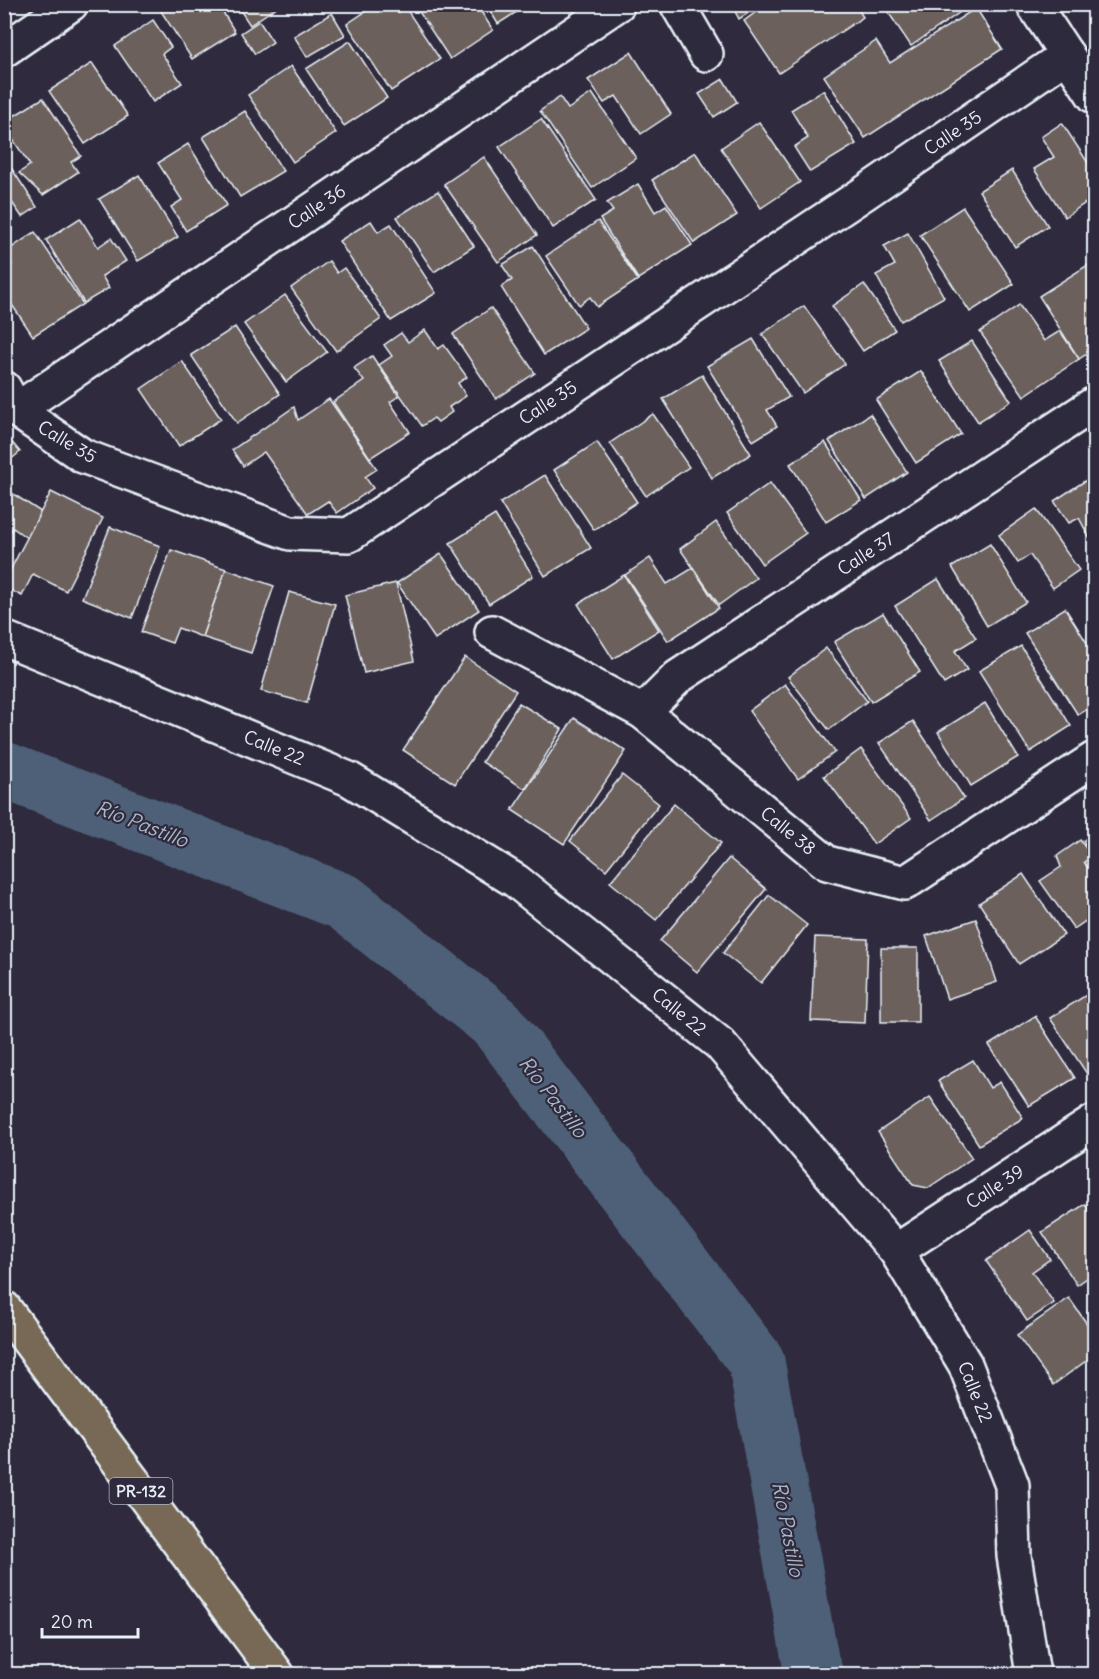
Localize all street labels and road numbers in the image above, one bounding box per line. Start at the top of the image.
street label: Calle 35 [920,105,986,160]
street label: Calle 36 [283,179,350,234]
street label: Calle 35 [514,375,581,430]
street label: Calle 35 [34,415,101,468]
street label: Calle 37 [833,527,899,580]
street label: Calle 22 [240,725,308,770]
street label: Calle 38 [756,801,821,860]
street label: Calle 22 [647,983,711,1041]
street label: Calle 39 [961,1159,1028,1214]
street label: Calle 22 [953,1358,998,1426]
road number: PR-132 [110,1478,172,1504]

